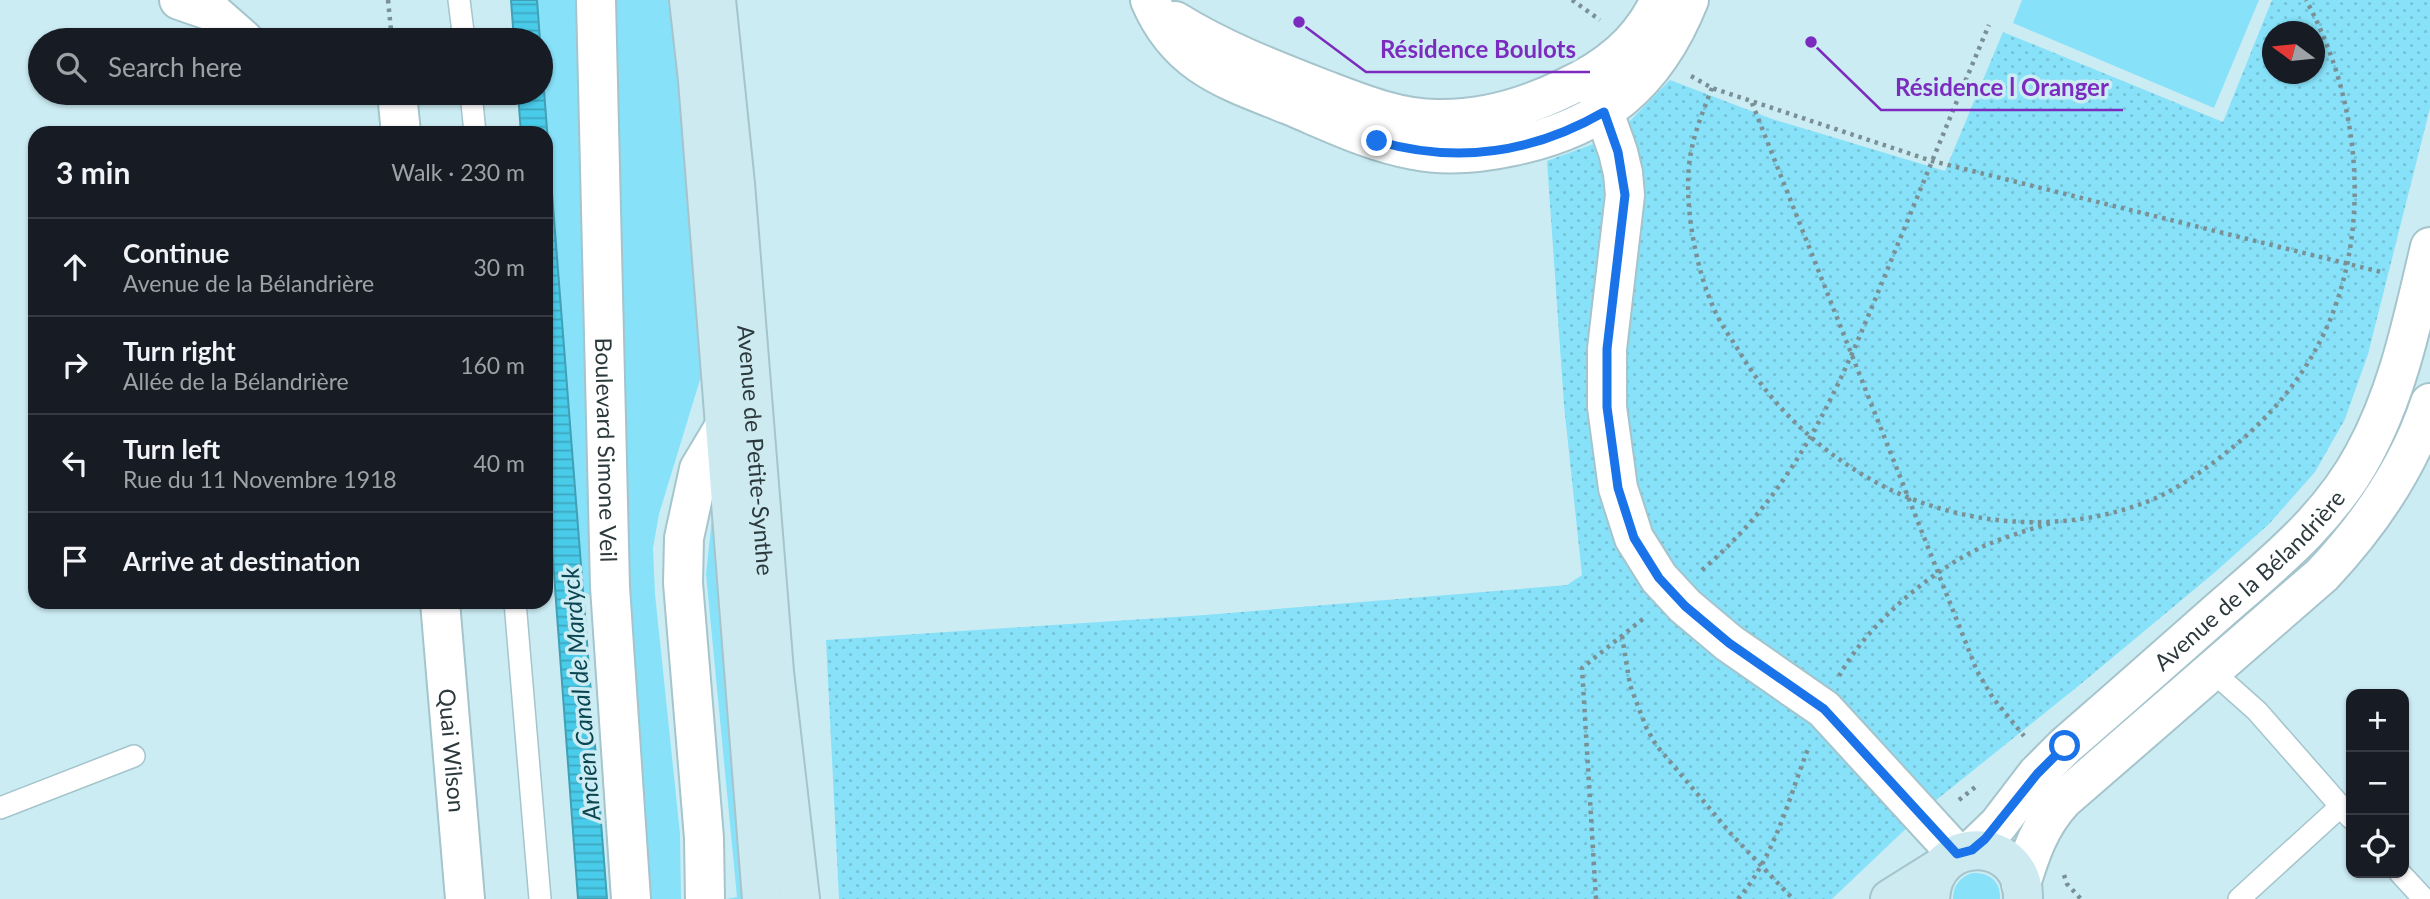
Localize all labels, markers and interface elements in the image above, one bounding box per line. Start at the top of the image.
north arrow [2262,21,2325,84]
callout: Résidence Boulots [1366,27,1590,72]
search box [28,28,553,105]
text: Résidence Boulots [1380,34,1576,63]
icon: search [52,48,90,86]
text: Search here [108,51,242,83]
callout: Résidence l Oranger [1881,65,2123,110]
text: Résidence l Oranger [1895,72,2109,101]
route end [1361,125,1392,156]
text: 3 min [56,154,130,190]
text: Walk · 230 m [391,158,525,186]
text: Continue [123,237,229,269]
icon: ahead [56,248,94,286]
text: 30 m [474,253,525,281]
text: Avenue de la Bélandrière [123,269,374,297]
street label: Avenue de Petite-Synthe [732,324,780,576]
text: Turn right [123,335,236,367]
street label: Boulevard Simone Veil [590,337,623,562]
icon: right [56,346,94,384]
text: 160 m [460,351,525,379]
text: Allée de la Bélandrière [123,367,349,395]
text: Turn left [123,433,220,465]
icon: left [56,444,94,482]
text: 40 m [474,449,525,477]
text: Rue du 11 Novembre 1918 [123,465,397,493]
street label: Avenue de la Bélandrière [2148,484,2350,676]
icon: arrive [56,542,94,580]
text: Arrive at destination [123,545,360,577]
water label: Ancien Canal de Mardyck [554,566,606,823]
street label: Quai Wilson [433,687,472,814]
map controls [2346,689,2409,878]
button: + [2346,689,2409,752]
route start [2049,730,2080,761]
button: − [2346,752,2409,815]
button: locate [2346,815,2409,878]

